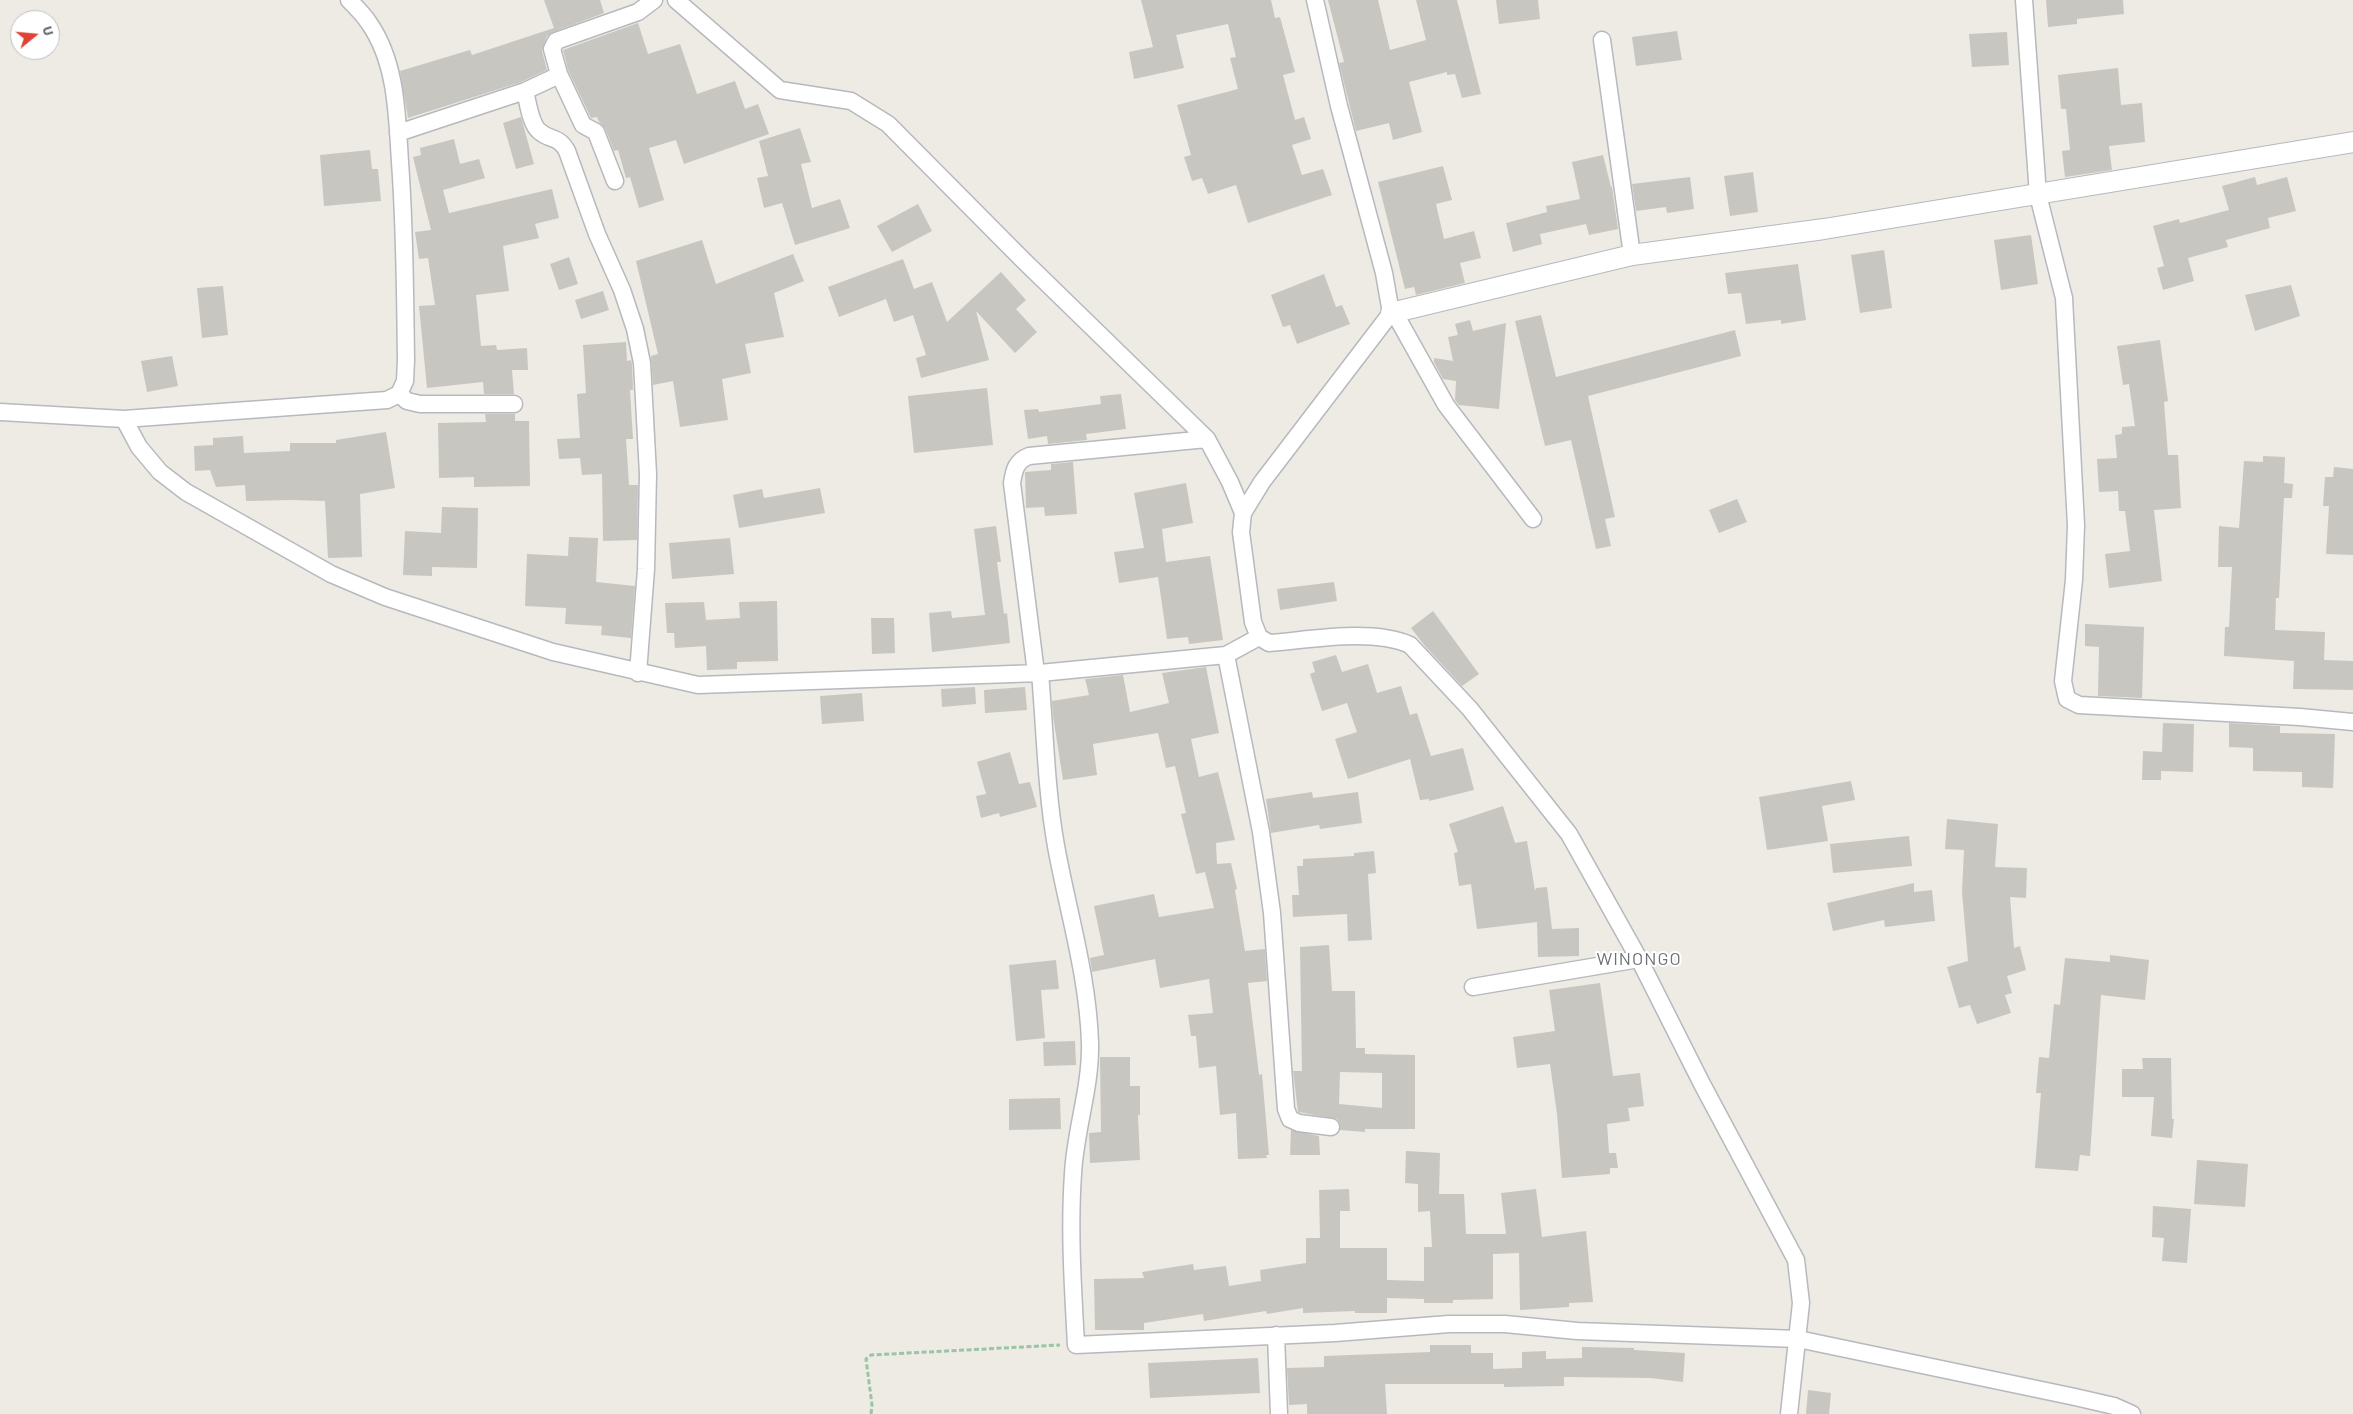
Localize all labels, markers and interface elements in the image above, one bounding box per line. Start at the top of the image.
north arrow [10,10,60,60]
text: U [39,24,58,37]
district label: WINONGO [1596,948,1682,970]

